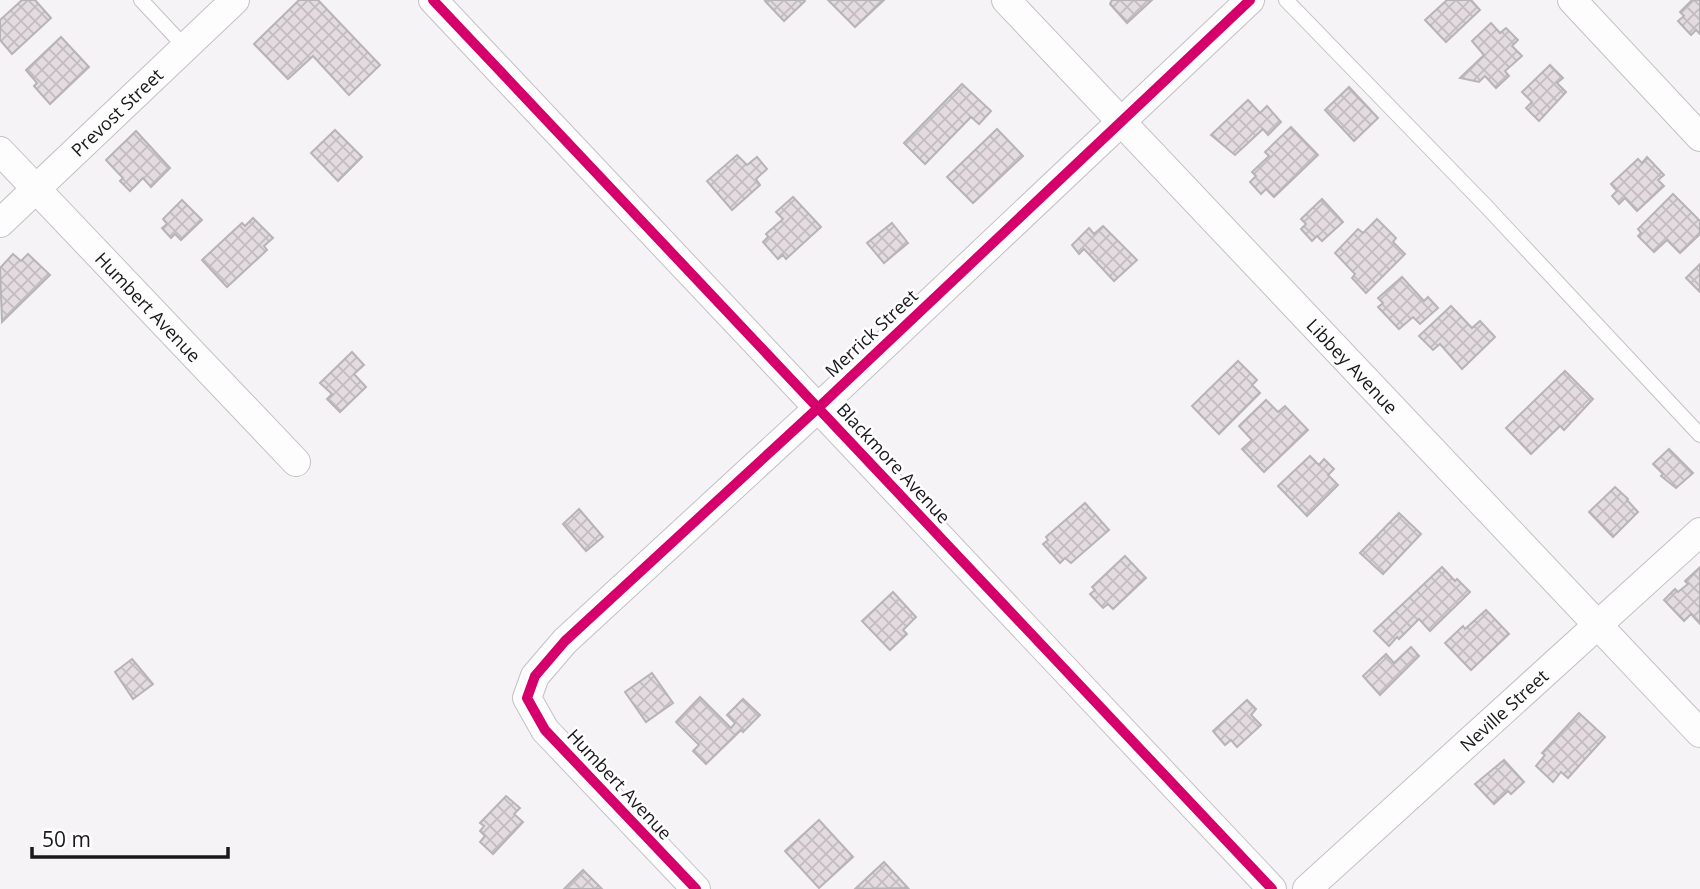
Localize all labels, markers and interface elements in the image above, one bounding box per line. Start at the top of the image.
street label: Prevost Street [66,63,168,162]
street label: Humbert Avenue [90,247,206,367]
street label: Merrick Street [819,284,923,382]
street label: Libbey Avenue [1302,313,1403,419]
street label: Blackmore Avenue [832,398,956,528]
street label: Neville Street [1455,664,1553,756]
street label: Humbert Avenue [562,723,678,845]
scale bar [32,816,228,860]
text: 50 m [42,825,91,853]

